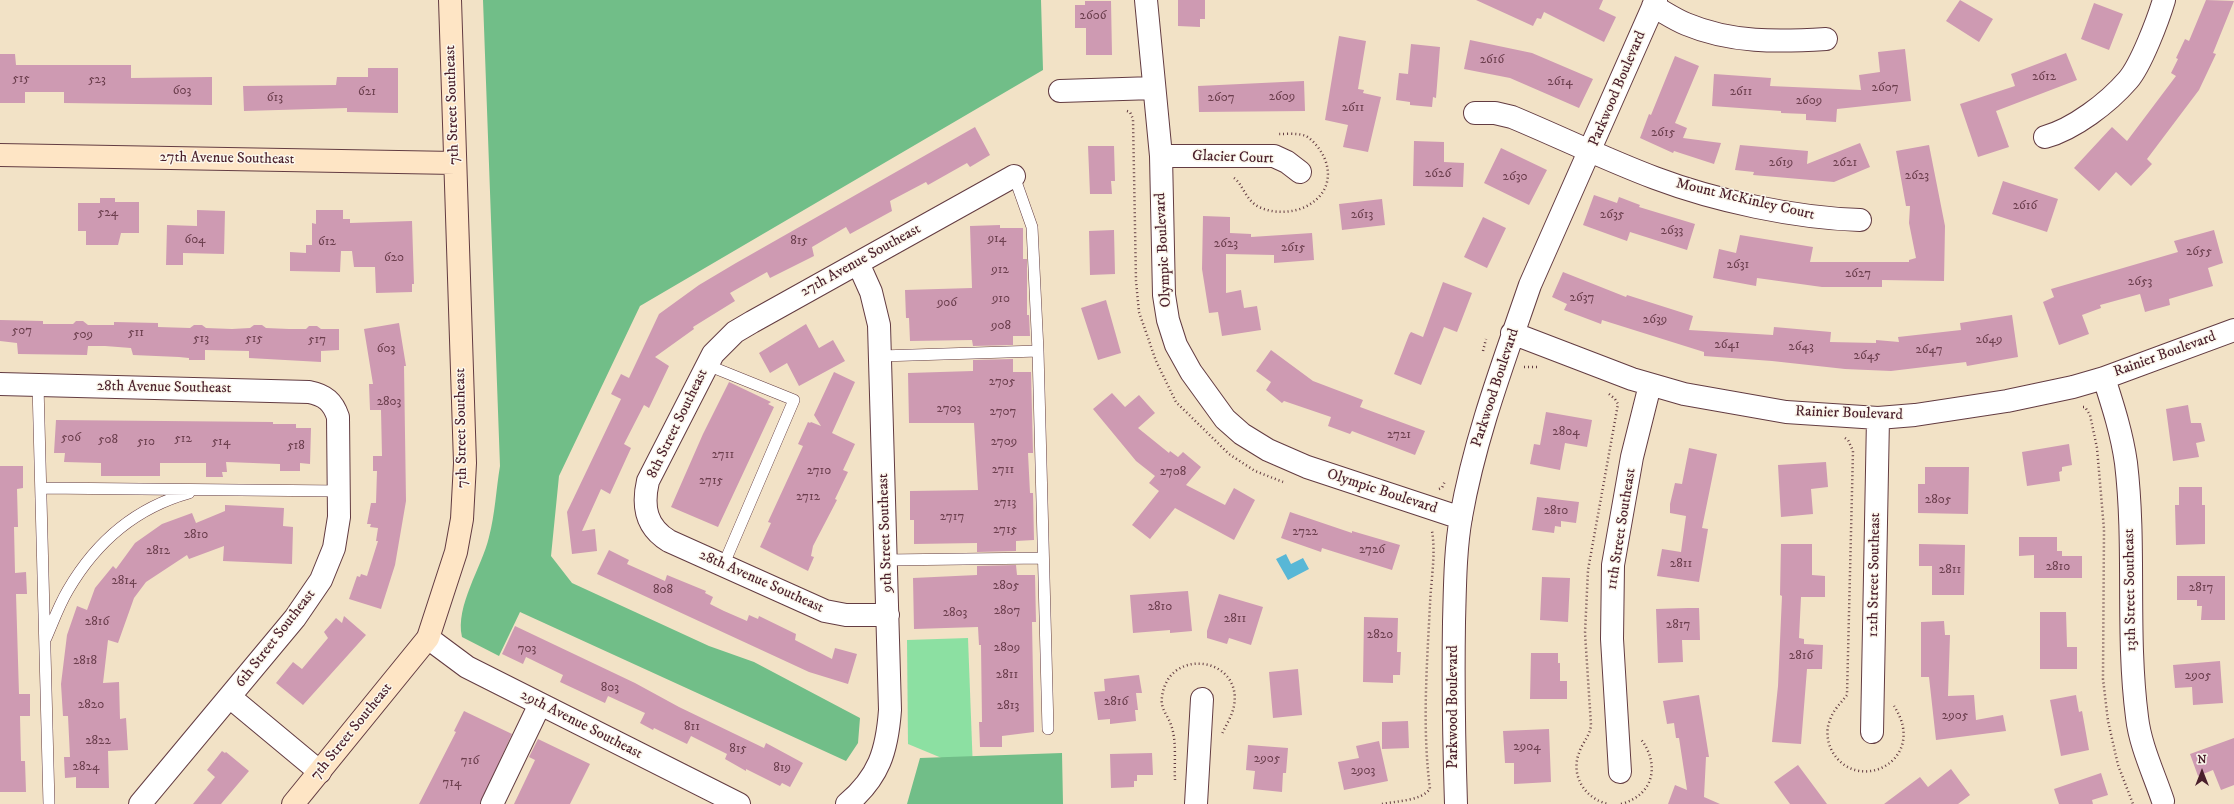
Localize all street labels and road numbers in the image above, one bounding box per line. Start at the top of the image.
street label: Parkwood Boulevard [1586,29,1650,149]
street label: 7th Street Southeast [442,45,464,165]
street label: Glacier Court [1192,148,1274,168]
street label: 27th Avenue Southeast [160,149,294,169]
street label: Mount McKinley Court [1674,175,1816,225]
street label: Olympic Boulevard [1152,192,1176,308]
street label: 27th Avenue Southeast [798,220,924,302]
street label: Parkwood Boulevard [1468,326,1524,450]
street label: Rainier Boulevard [2111,328,2219,382]
street label: 8th Street Southeast [644,366,712,482]
street label: 7th Street Southeast [452,368,472,488]
street label: 28th Avenue Southeast [97,378,231,398]
street label: Rainier Boulevard [1795,403,1903,425]
street label: Olympic Boulevard [1325,466,1439,518]
street label: 11th Street Southeast [1603,467,1641,591]
street label: 9th Street Southeast [875,473,897,593]
street label: 12th Street Southeast [1865,512,1885,638]
street label: 13th Street Southeast [2121,528,2141,652]
street label: 28th Avenue Southeast [696,546,826,618]
street label: 6th Street Southeast [232,586,320,692]
street label: Parkwood Boulevard [1445,645,1463,769]
street label: 7th Street Southeast [307,680,397,784]
street label: 29th Avenue Southeast [517,686,645,764]

